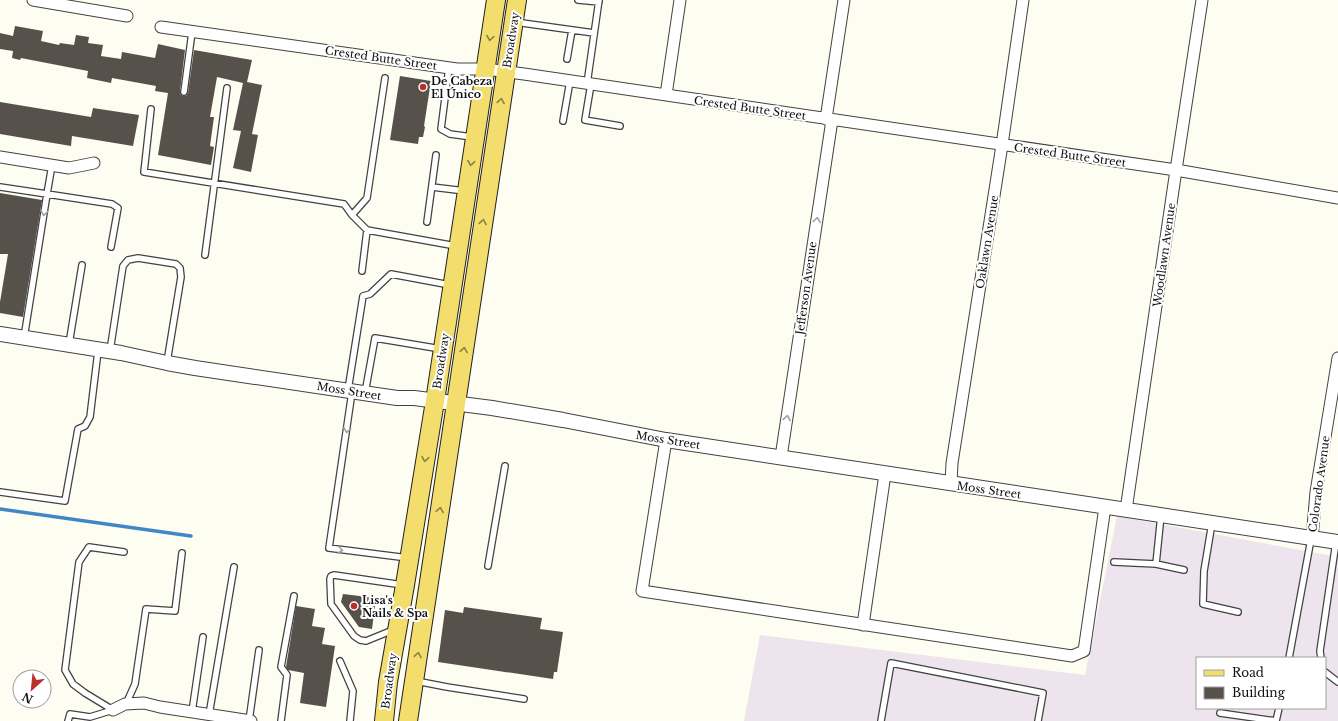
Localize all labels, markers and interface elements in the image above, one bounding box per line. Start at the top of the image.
street label: Broadway [500,11,522,69]
one-way arrow [486,34,495,41]
street label: Crested Butte Street [324,43,439,73]
place label: De Cabeza El Único [431,74,493,101]
marker: De Cabeza El Único [418,82,428,92]
street label: Crested Butte Street [693,93,808,123]
one-way arrow [496,98,505,104]
street label: Crested Butte Street [1013,140,1128,170]
one-way arrow [467,160,476,166]
street label: Oaklawn Avenue [973,194,1001,290]
street label: Woodlawn Avenue [1150,202,1178,309]
one-way arrow [40,210,49,216]
one-way arrow [812,217,821,223]
one-way arrow [478,219,487,225]
street label: Jefferson Avenue [792,240,819,338]
street label: Broadway [430,332,452,390]
one-way arrow [459,347,468,353]
street label: Moss Street [316,379,383,403]
one-way arrow [782,415,791,421]
one-way arrow [343,427,352,433]
street label: Moss Street [635,428,702,452]
street label: Colorado Avenue [1305,435,1333,533]
one-way arrow [421,456,430,462]
street label: Moss Street [956,479,1023,502]
one-way arrow [435,506,444,513]
one-way arrow [337,545,343,554]
place label: Lisa's Nails & Spa [362,593,429,620]
marker: Lisa's Nails & Spa [349,601,359,611]
street label: Broadway [378,652,400,710]
one-way arrow [413,652,422,658]
legend [1196,657,1326,709]
text: Road [1232,665,1264,680]
north arrow [12,669,52,709]
text: Building [1232,685,1286,700]
text: N [19,689,35,706]

